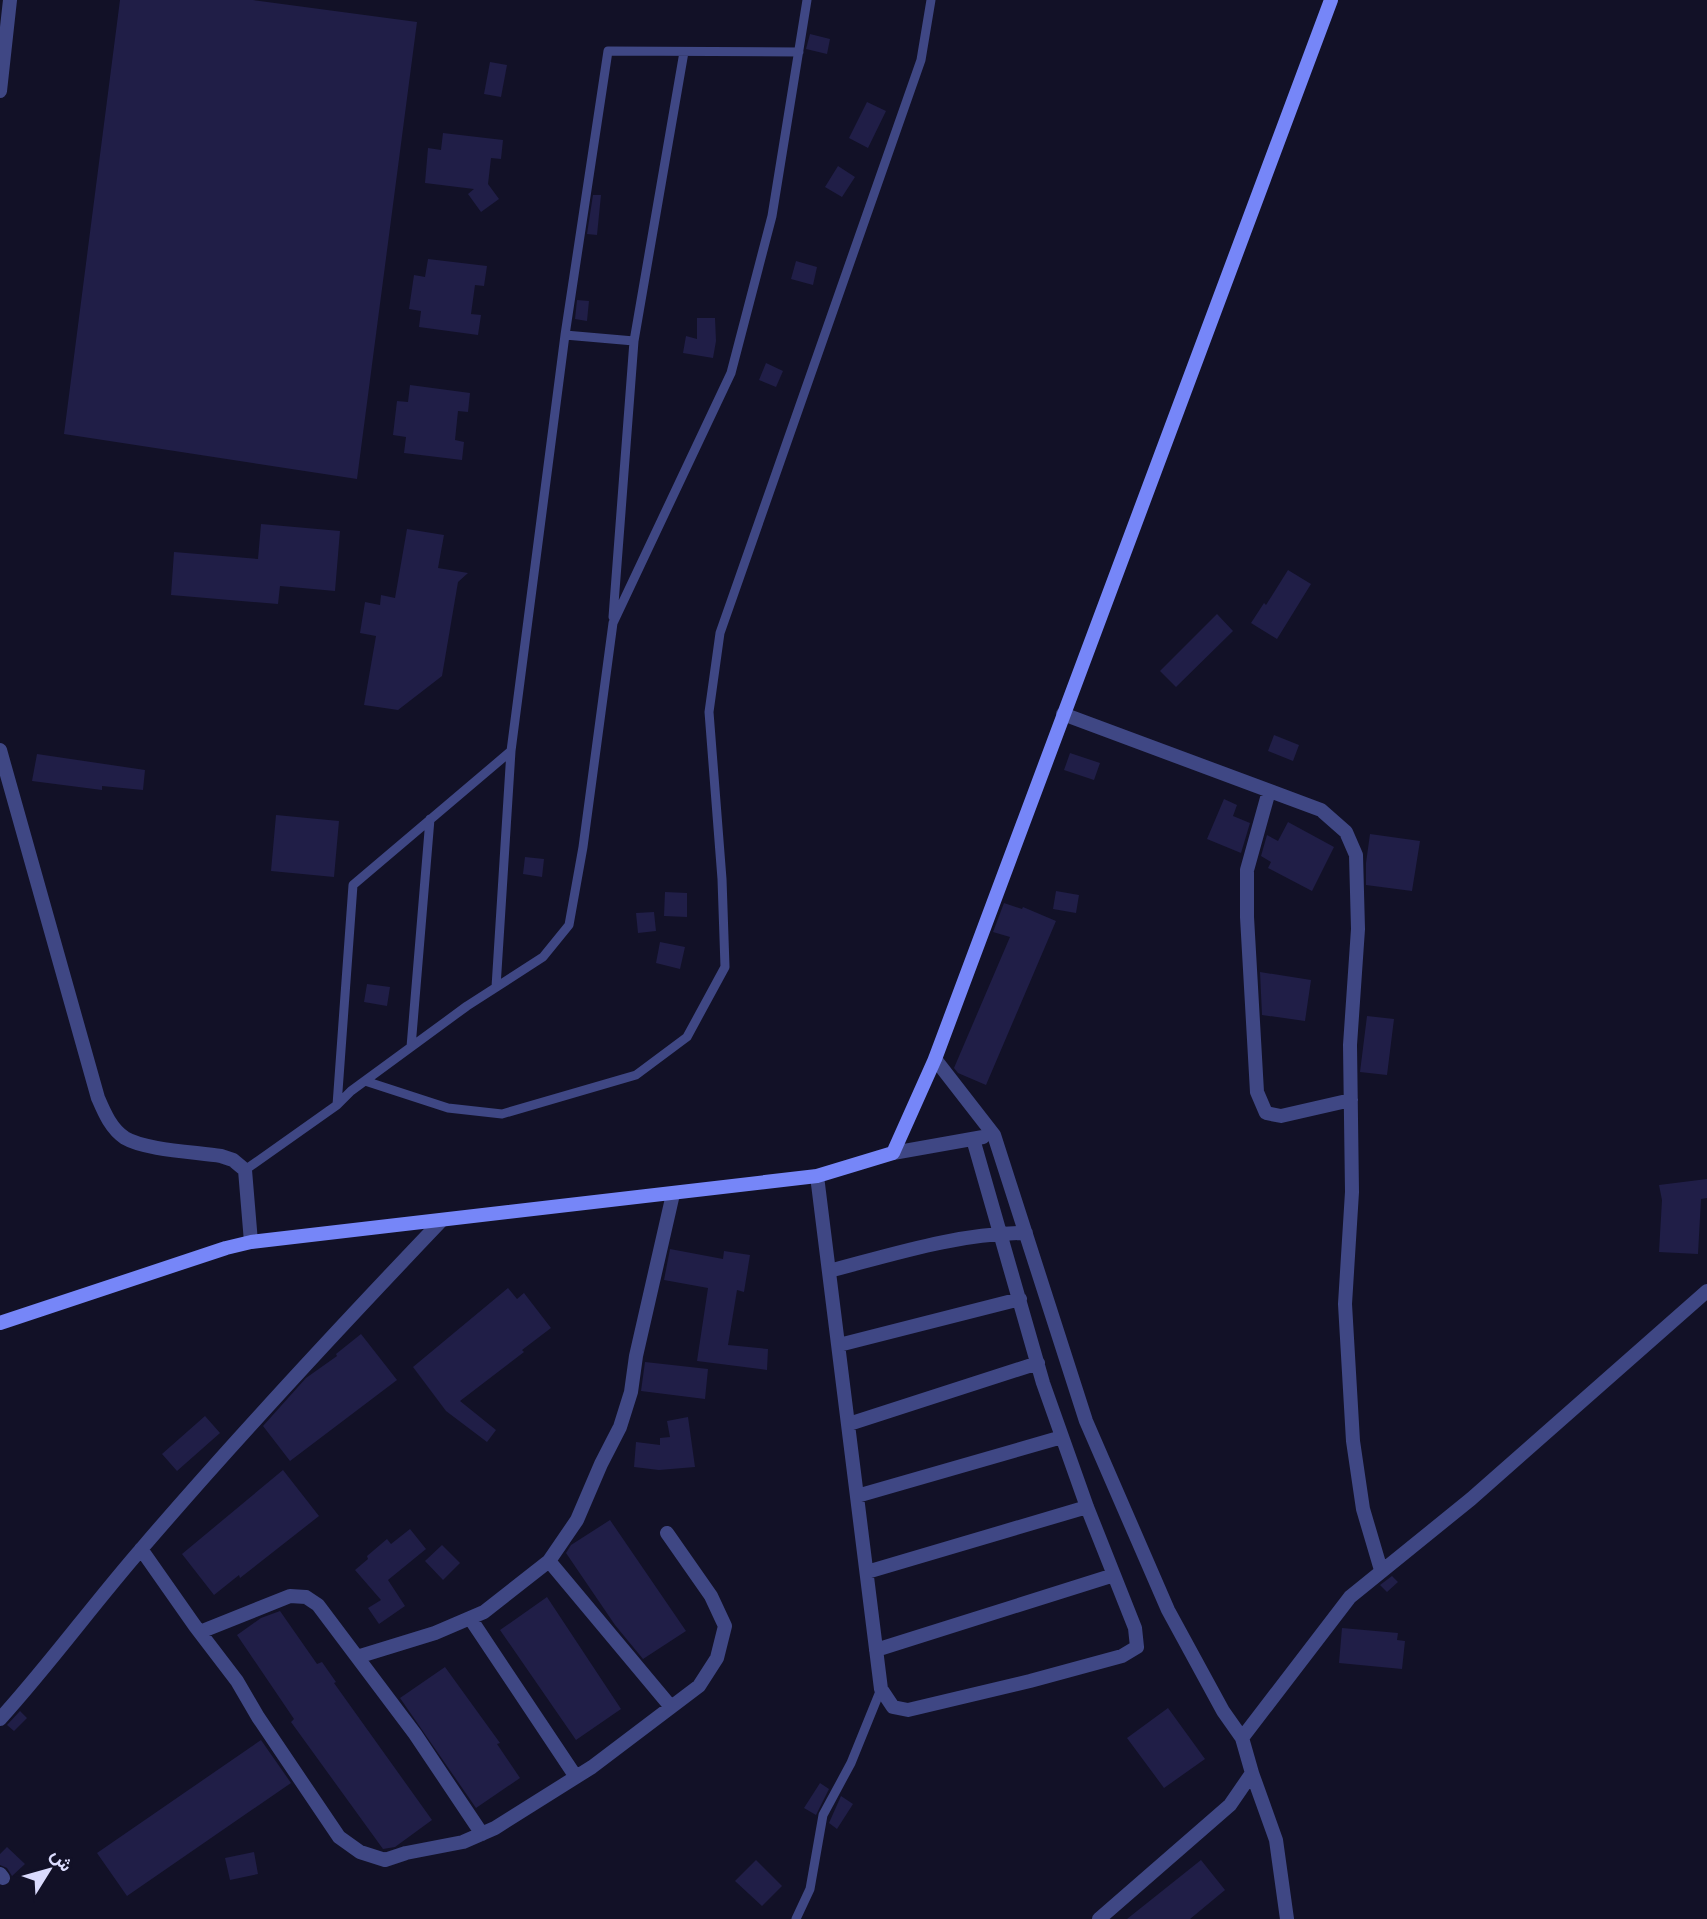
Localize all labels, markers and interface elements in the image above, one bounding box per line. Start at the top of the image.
north arrow [14,1835,84,1905]
text: ش [46,1844,78,1876]

